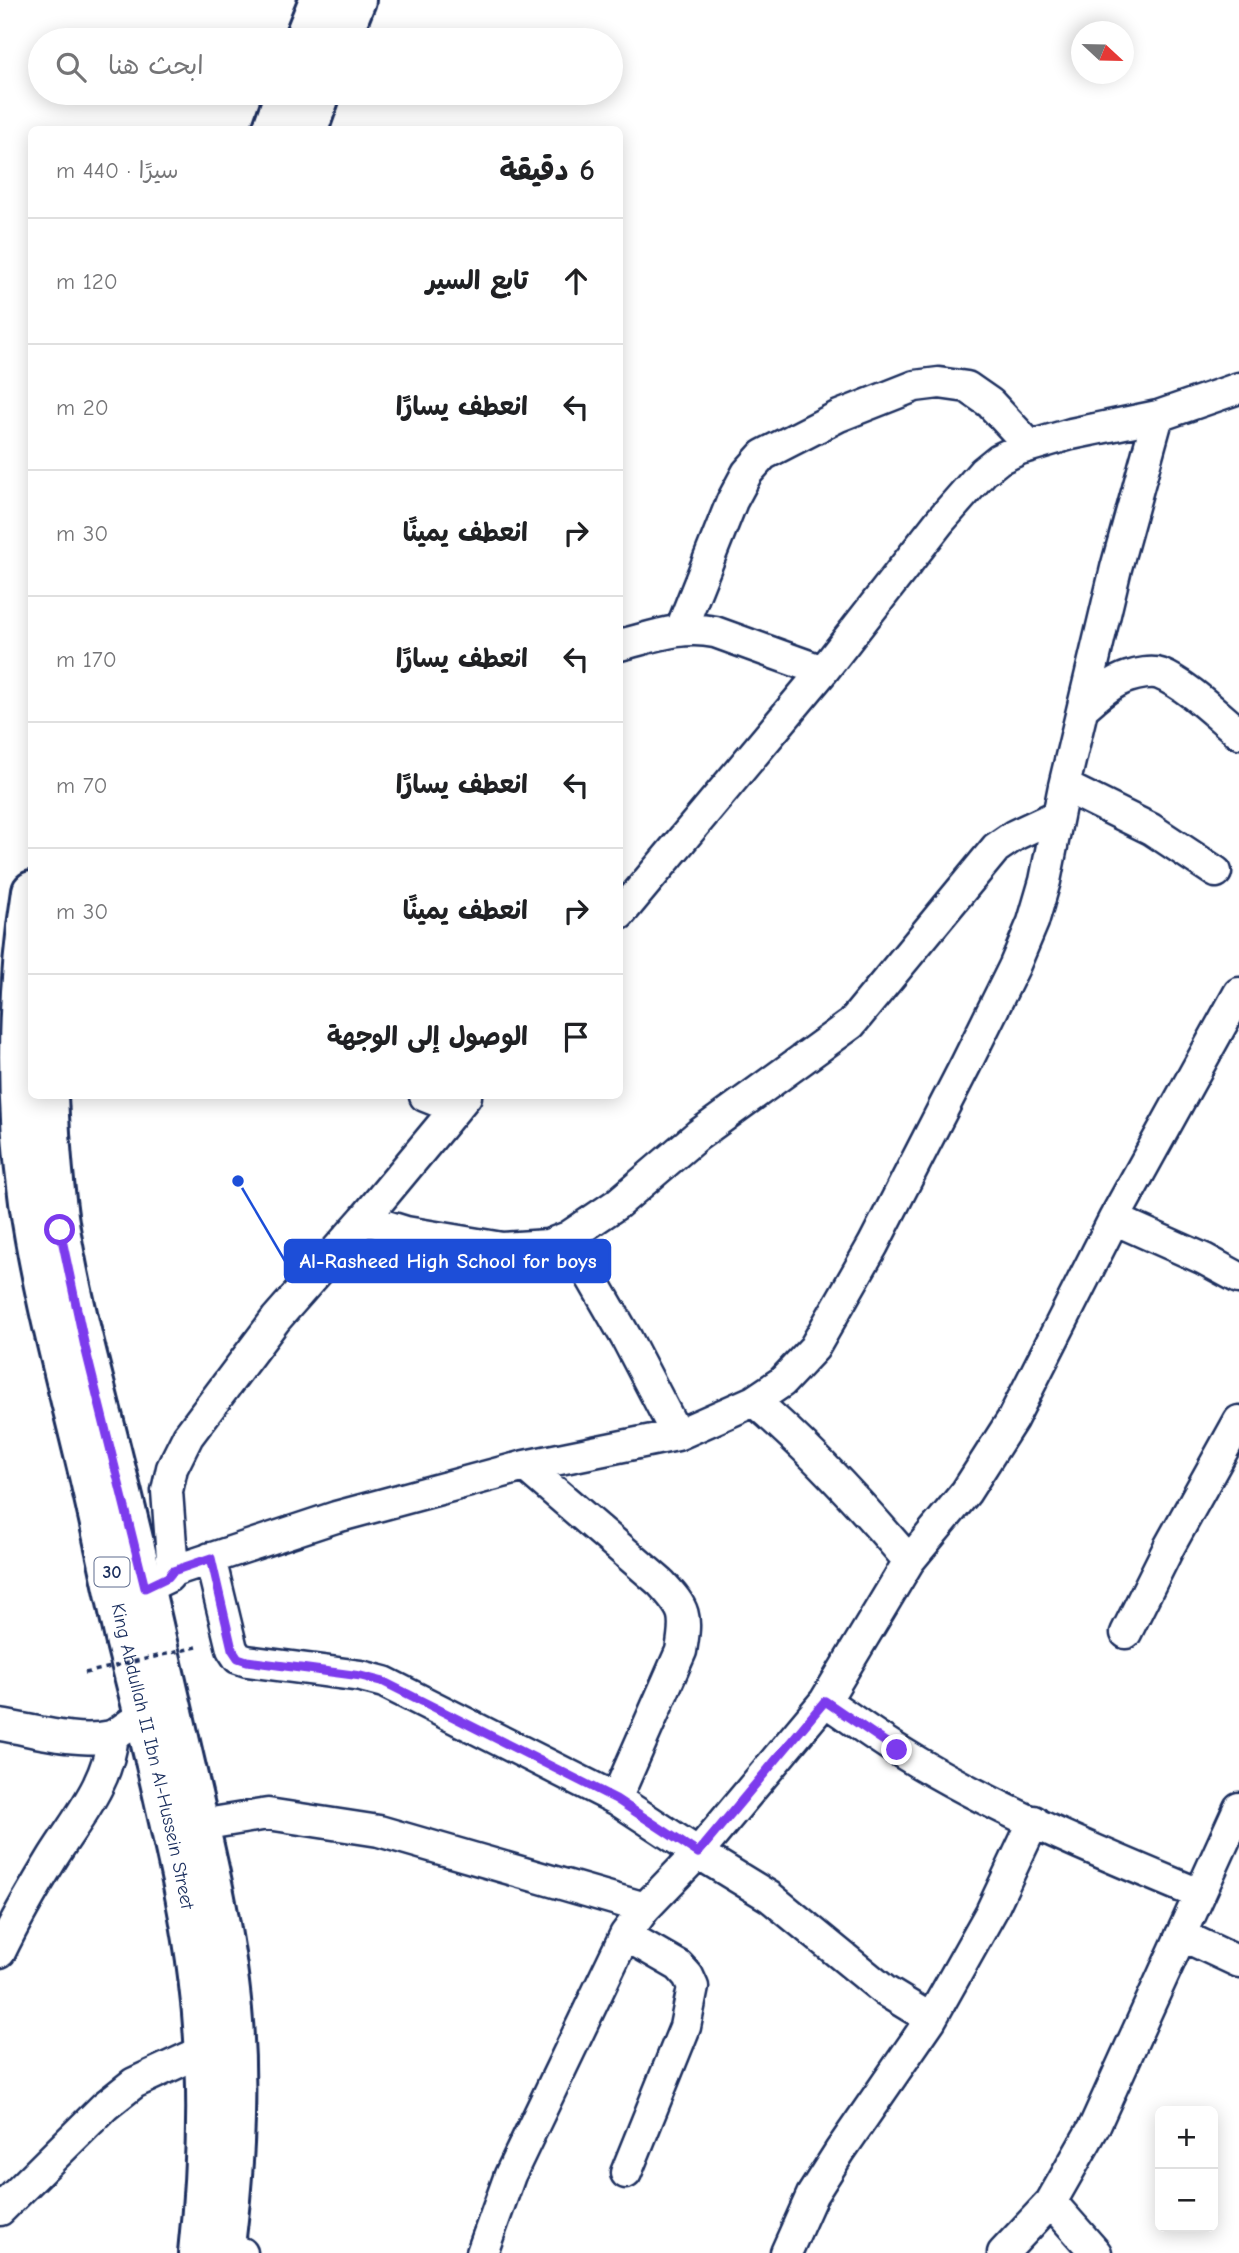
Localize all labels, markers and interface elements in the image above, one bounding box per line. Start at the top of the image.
north arrow [1071,21,1134,84]
search box [28,28,623,105]
icon: search [52,48,90,86]
text: ابحث هنا [108,51,204,81]
text: 6 دقيقة [499,153,595,188]
text: سيرًا · 440 m [56,157,178,184]
icon: ahead [557,262,595,300]
text: تابع السير [426,266,528,296]
text: 120 m [56,268,118,295]
icon: left [557,388,595,426]
text: انعطف يسارًا [396,392,528,422]
text: 20 m [56,394,109,421]
icon: right [557,514,595,552]
text: انعطف يمينًا [403,518,528,548]
text: 30 m [56,520,108,547]
icon: left [557,640,595,678]
text: انعطف يسارًا [396,644,528,674]
text: 170 m [56,646,117,673]
icon: left [557,766,595,804]
text: انعطف يسارًا [396,770,528,800]
text: 70 m [56,772,108,799]
icon: right [557,892,595,930]
text: انعطف يمينًا [403,896,528,926]
text: 30 m [56,898,108,925]
icon: arrive [557,1018,595,1056]
text: الوصول إلى الوجهة [327,1022,528,1052]
route start [44,1214,75,1245]
callout: Al-Rasheed High School for boys [285,1240,610,1282]
text: Al-Rasheed High School for boys [299,1249,597,1273]
road number: 30 [94,1558,130,1587]
street label: King Abdullah II Ibn Al-Hussein Street [107,1601,199,1912]
route end [881,1734,912,1765]
map controls [1155,2106,1218,2232]
button: + [1155,2106,1218,2169]
button: − [1155,2169,1218,2232]

